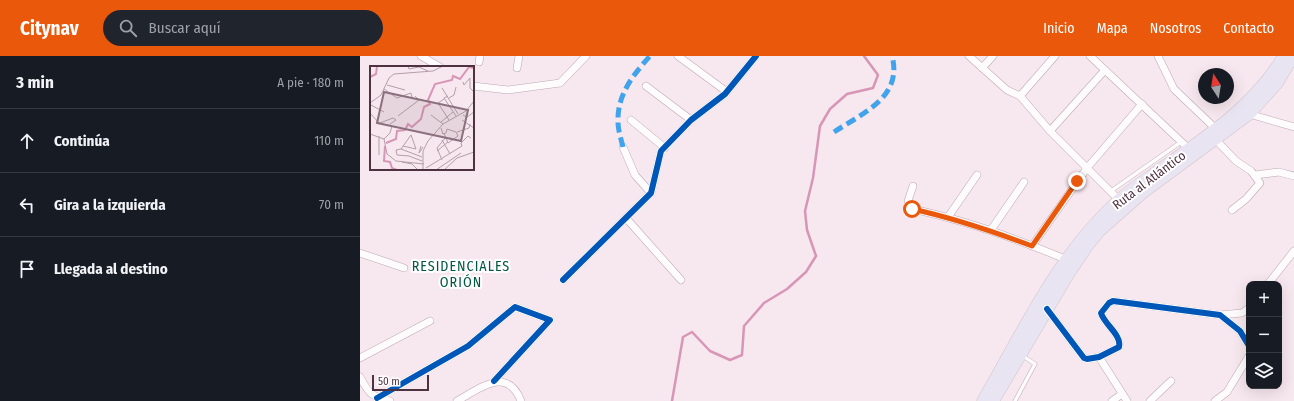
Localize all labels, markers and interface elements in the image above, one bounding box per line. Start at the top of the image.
search box [103,10,383,46]
text: Citynav [20,17,79,40]
icon: search [117,17,139,39]
text: Buscar aquí [149,19,220,37]
text: Inicio [1043,20,1075,37]
text: Mapa [1097,20,1128,37]
text: Nosotros [1150,20,1201,37]
text: Contacto [1223,20,1274,37]
inset map [370,66,474,170]
north arrow [1198,68,1234,104]
text: 3 min [16,72,54,93]
text: A pie · 180 m [277,75,344,90]
icon: ahead [16,130,38,152]
text: Continúa [54,132,110,150]
text: 110 m [314,133,344,148]
street label: Ruta al Atlántico [1110,148,1189,212]
route end [1068,172,1086,190]
icon: left [16,194,38,216]
text: Gira a la izquierda [54,196,166,214]
text: 70 m [319,197,344,212]
route start [903,200,921,218]
icon: arrive [16,258,38,280]
district label: RESIDENCIALES ORIÓN [412,258,510,291]
text: Llegada al destino [54,260,168,278]
map controls [1246,281,1282,389]
button: + [1246,281,1282,317]
button: − [1246,317,1282,353]
button: layers [1246,353,1282,389]
scale bar [372,373,429,392]
text: 50 m [378,375,400,388]

